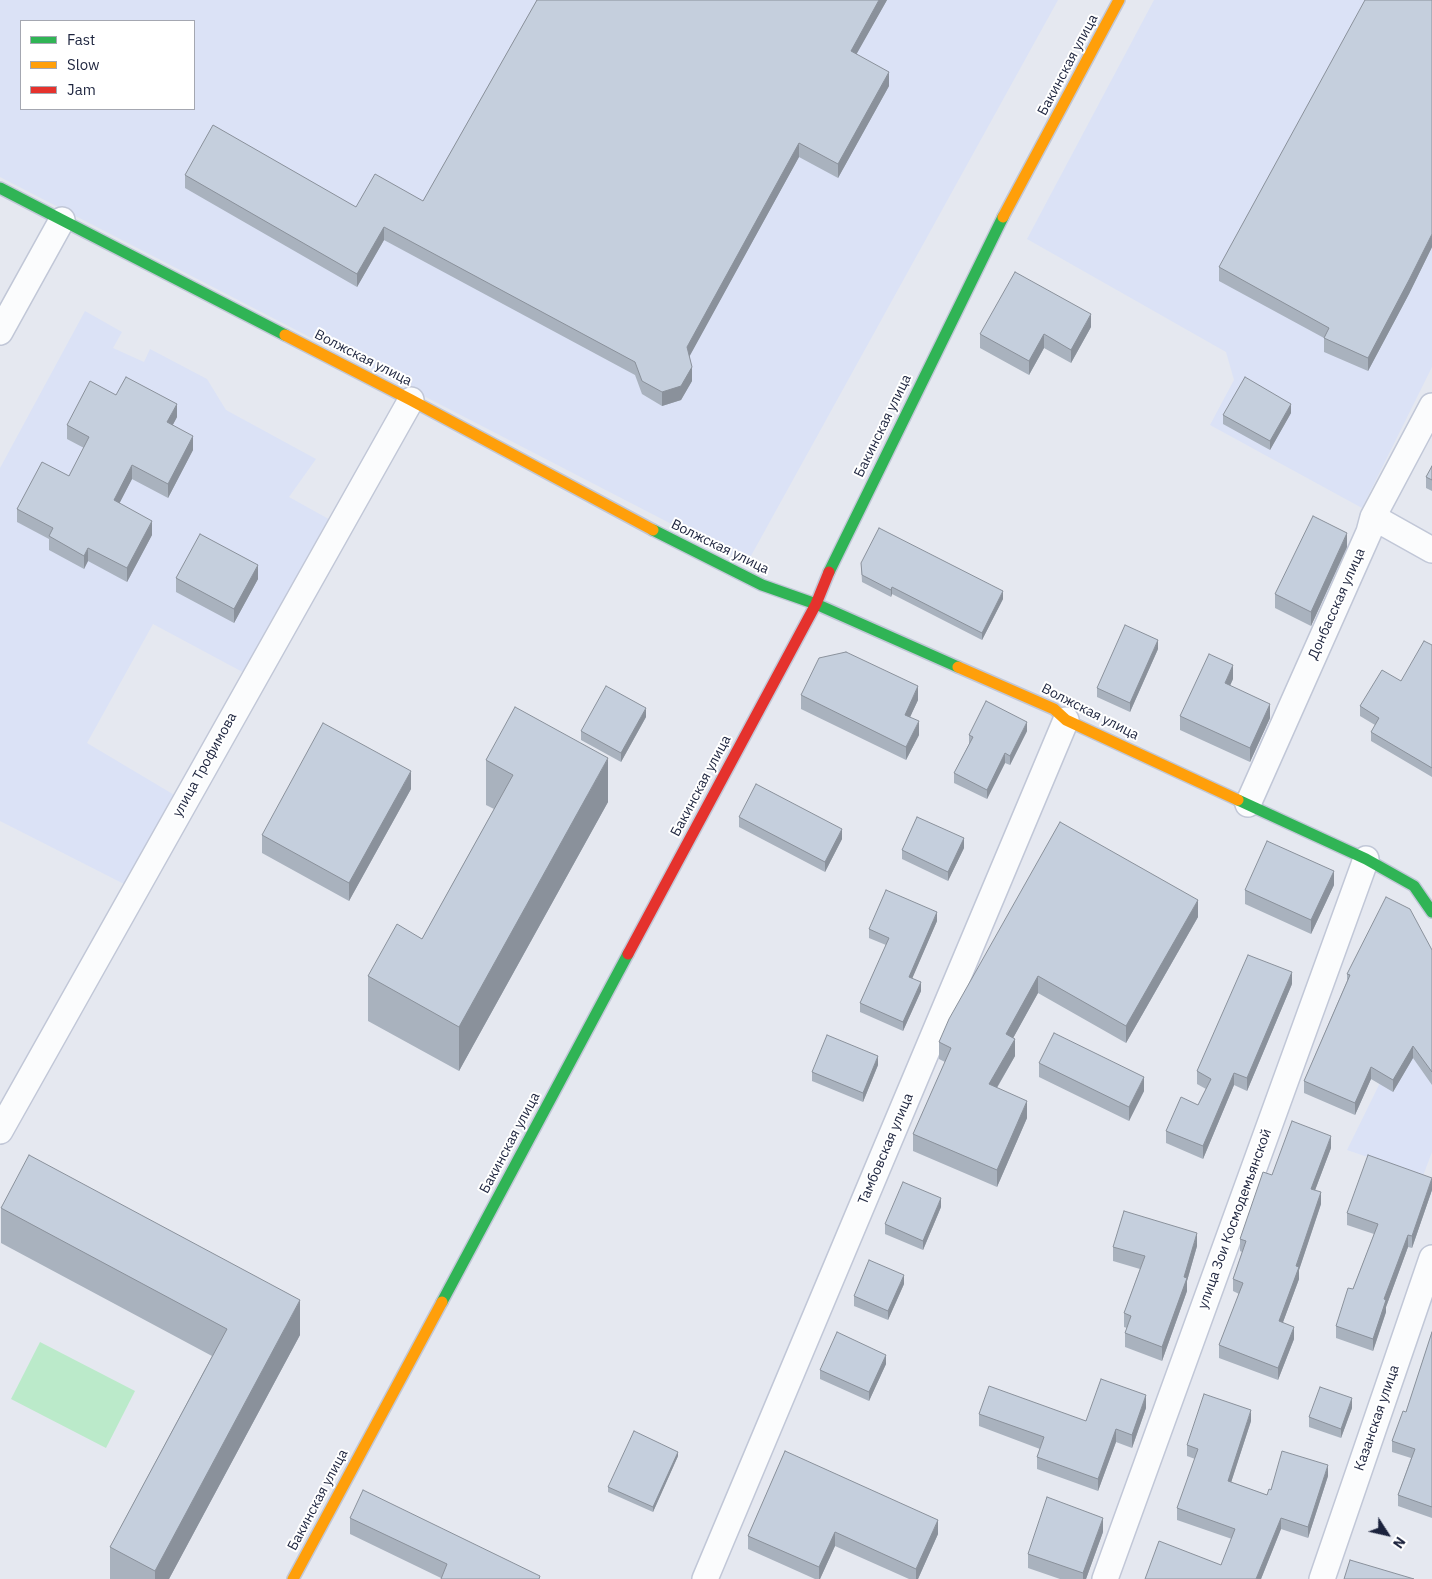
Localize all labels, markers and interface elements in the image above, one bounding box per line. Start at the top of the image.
street label: Бакинская улица [1034,12,1102,118]
legend [20,20,195,110]
text: Fast [67,30,95,49]
text: Slow [67,55,100,74]
text: Jam [67,80,96,99]
street label: Волжская улица [311,326,415,390]
street label: Бакинская улица [851,372,915,480]
street label: Волжская улица [668,516,772,578]
street label: Донбасская улица [1305,546,1369,662]
street label: Волжская улица [1038,680,1142,744]
street label: улица Трофимова [169,710,241,820]
street label: Бакинская улица [667,733,735,839]
street label: Бакинская улица [476,1090,544,1196]
street label: Тамбовская улица [855,1091,917,1207]
street label: улица Зои Космодемьянской [1195,1127,1275,1311]
street label: Казанская улица [1351,1363,1403,1473]
street label: Бакинская улица [284,1447,352,1553]
north arrow [1362,1509,1412,1559]
text: N [1389,1533,1410,1552]

